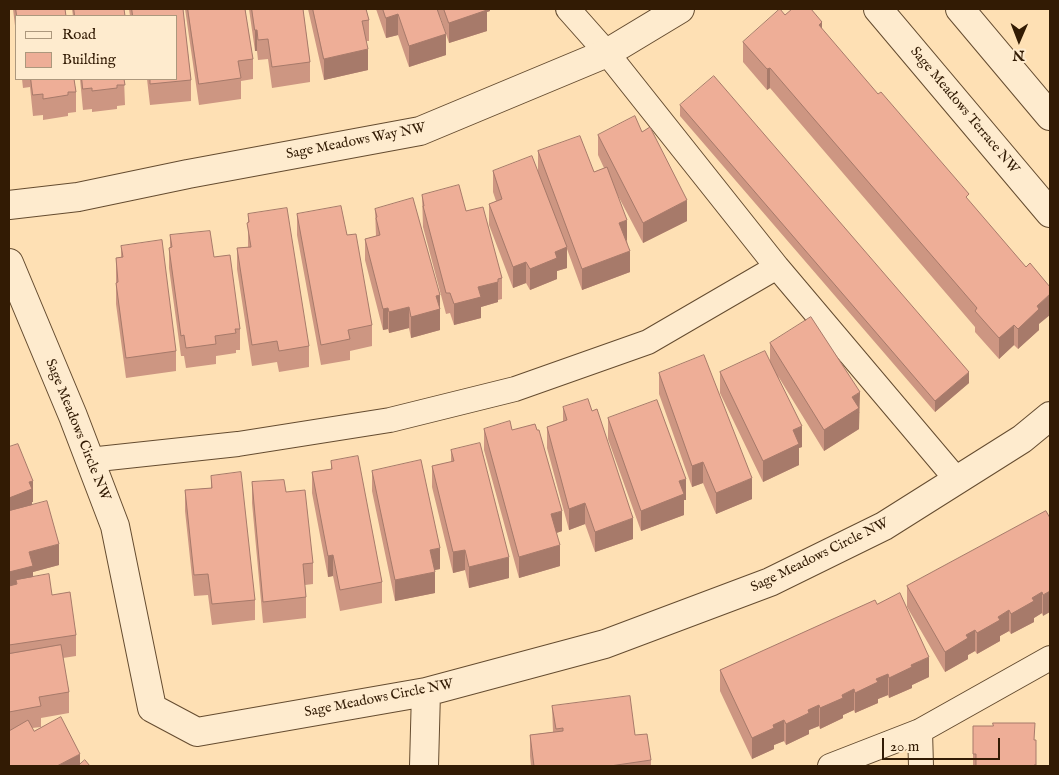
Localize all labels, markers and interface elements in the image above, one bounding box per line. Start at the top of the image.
legend [15,15,178,80]
north arrow [994,15,1044,65]
text: Road [62,25,96,44]
street label: Sage Meadows Terrace NW [906,44,1022,178]
text: Building [62,50,116,69]
street label: Sage Meadows Way NW [285,120,427,164]
street label: Sage Meadows Circle NW [41,357,113,503]
street label: Sage Meadows Circle NW [748,515,892,597]
street label: Sage Meadows Circle NW [303,676,455,722]
scale bar [884,728,1002,760]
text: 20 m [890,737,919,756]

